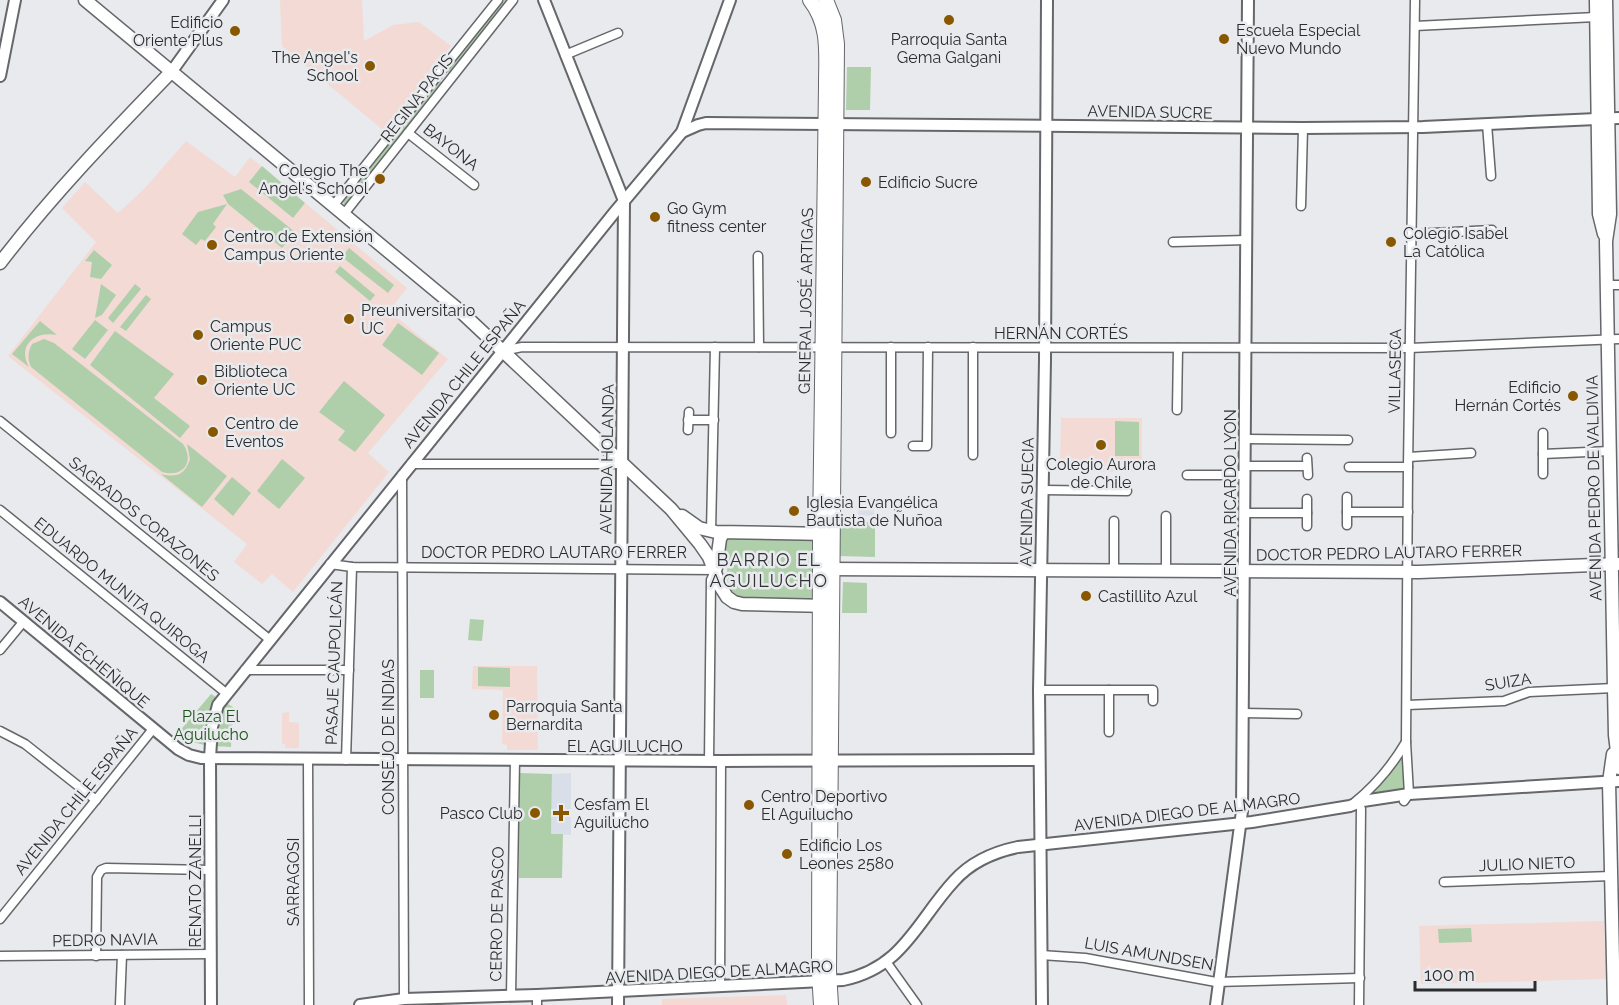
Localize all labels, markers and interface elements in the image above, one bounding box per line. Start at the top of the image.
place label: Edificio Oriente Plus [133,13,223,50]
marker: Parroquia Santa Gema Galgani [942,13,956,27]
place label: Escuela Especial Nuevo Mundo [1236,21,1361,58]
marker: Edificio Oriente Plus [228,24,242,38]
place label: Parroquia Santa Gema Galgani [891,30,1007,67]
marker: Escuela Especial Nuevo Mundo [1217,32,1231,46]
place label: The Angel's School [272,48,359,85]
street label: REGINA PACIS [377,50,457,146]
marker: The Angel's School [363,59,377,73]
street label: AVENIDA SUCRE [1087,101,1213,123]
street label: BAYONA [420,120,483,175]
place label: Colegio The Angel's School [258,161,369,198]
marker: Colegio The Angel's School [373,172,387,186]
place label: Edificio Sucre [878,173,978,192]
marker: Edificio Sucre [859,175,873,189]
place label: Go Gym fitness center [667,199,767,236]
street label: GENERAL JOSÉ ARTIGAS [794,207,817,394]
marker: Go Gym fitness center [648,210,662,224]
place label: Colegio Isabel La Católica [1403,224,1509,261]
place label: Centro de Extensión Campus Oriente [224,227,373,264]
marker: Colegio Isabel La Católica [1384,235,1398,249]
marker: Centro de Extensión Campus Oriente [205,238,219,252]
street label: AVENIDA CHILE ESPAÑA [398,295,530,452]
place label: Preuniversitario UC [361,301,475,338]
marker: Preuniversitario UC [342,312,356,326]
place label: Campus Oriente PUC [210,317,301,354]
street label: HERNÁN CORTÉS [994,323,1128,343]
marker: Campus Oriente PUC [191,328,205,342]
street label: VILLASECA [1385,328,1405,414]
place label: Biblioteca Oriente UC [214,362,295,399]
marker: Biblioteca Oriente UC [195,373,209,387]
street label: AVENIDA PEDRO DE VALDIVIA [1583,375,1605,601]
place label: Edificio Hernán Cortés [1454,378,1561,415]
street label: AVENIDA HOLANDA [596,383,618,534]
marker: Edificio Hernán Cortés [1566,389,1580,403]
street label: AVENIDA RICARDO LYON [1221,409,1240,597]
place label: Centro de Eventos [225,414,298,451]
marker: Centro de Eventos [206,425,220,439]
street label: AVENIDA SUECIA [1016,437,1038,567]
marker: Colegio Aurora de Chile [1094,438,1108,452]
street label: SAGRADOS CORAZONES [65,453,223,586]
place label: Colegio Aurora de Chile [1046,455,1156,492]
place label: Iglesia Evangélica Bautista de Ñuñoa [806,493,942,530]
marker: Iglesia Evangélica Bautista de Ñuñoa [787,504,801,518]
street label: EDUARDO MUNITA QUIROGA [31,513,214,667]
street label: DOCTOR PEDRO LAUTARO FERRER [1256,541,1522,565]
street label: DOCTOR PEDRO LAUTARO FERRER [421,543,687,562]
district label: BARRIO EL AGUILUCHO [710,549,828,591]
street label: PASAJE CAUPOLICÁN [321,581,346,745]
place label: Castillito Azul [1098,587,1198,606]
marker: Castillito Azul [1079,589,1093,603]
street label: AVENIDA ECHEÑIQUE [15,591,154,712]
street label: CONSEJO DE INDIAS [379,659,398,815]
street label: SUIZA [1483,669,1533,695]
place label: Parroquia Santa Bernardita [506,697,623,734]
park label: Plaza El Aguilucho [174,707,248,744]
marker: Parroquia Santa Bernardita [487,708,501,722]
street label: AVENIDA CHILE ESPAÑA [10,722,142,879]
street label: EL AGUILUCHO [567,737,683,756]
place label: Centro Deportivo El Aguilucho [761,787,887,824]
street label: AVENIDA DIEGO DE ALMAGRO [1073,789,1301,835]
place label: Cesfam El Aguilucho [574,795,650,832]
marker: Centro Deportivo El Aguilucho [742,798,756,812]
place label: Pasco Club [440,804,523,823]
marker: Cesfam El Aguilucho [552,804,570,822]
marker: Pasco Club [528,806,542,820]
street label: RENATO ZANELLI [186,814,205,948]
place label: Edificio Los Leones 2580 [799,836,894,873]
street label: SARRAGOSI [284,838,303,926]
street label: CERRO DE PASCO [486,846,508,982]
marker: Edificio Los Leones 2580 [780,847,794,861]
street label: JULIO NIETO [1478,853,1576,875]
street label: PEDRO NAVIA [52,930,158,950]
street label: LUIS AMUNDSEN [1083,933,1215,975]
scale bar [1415,954,1535,992]
street label: AVENIDA DIEGO DE ALMAGRO [605,957,833,987]
text: 100 m [1424,964,1475,985]

